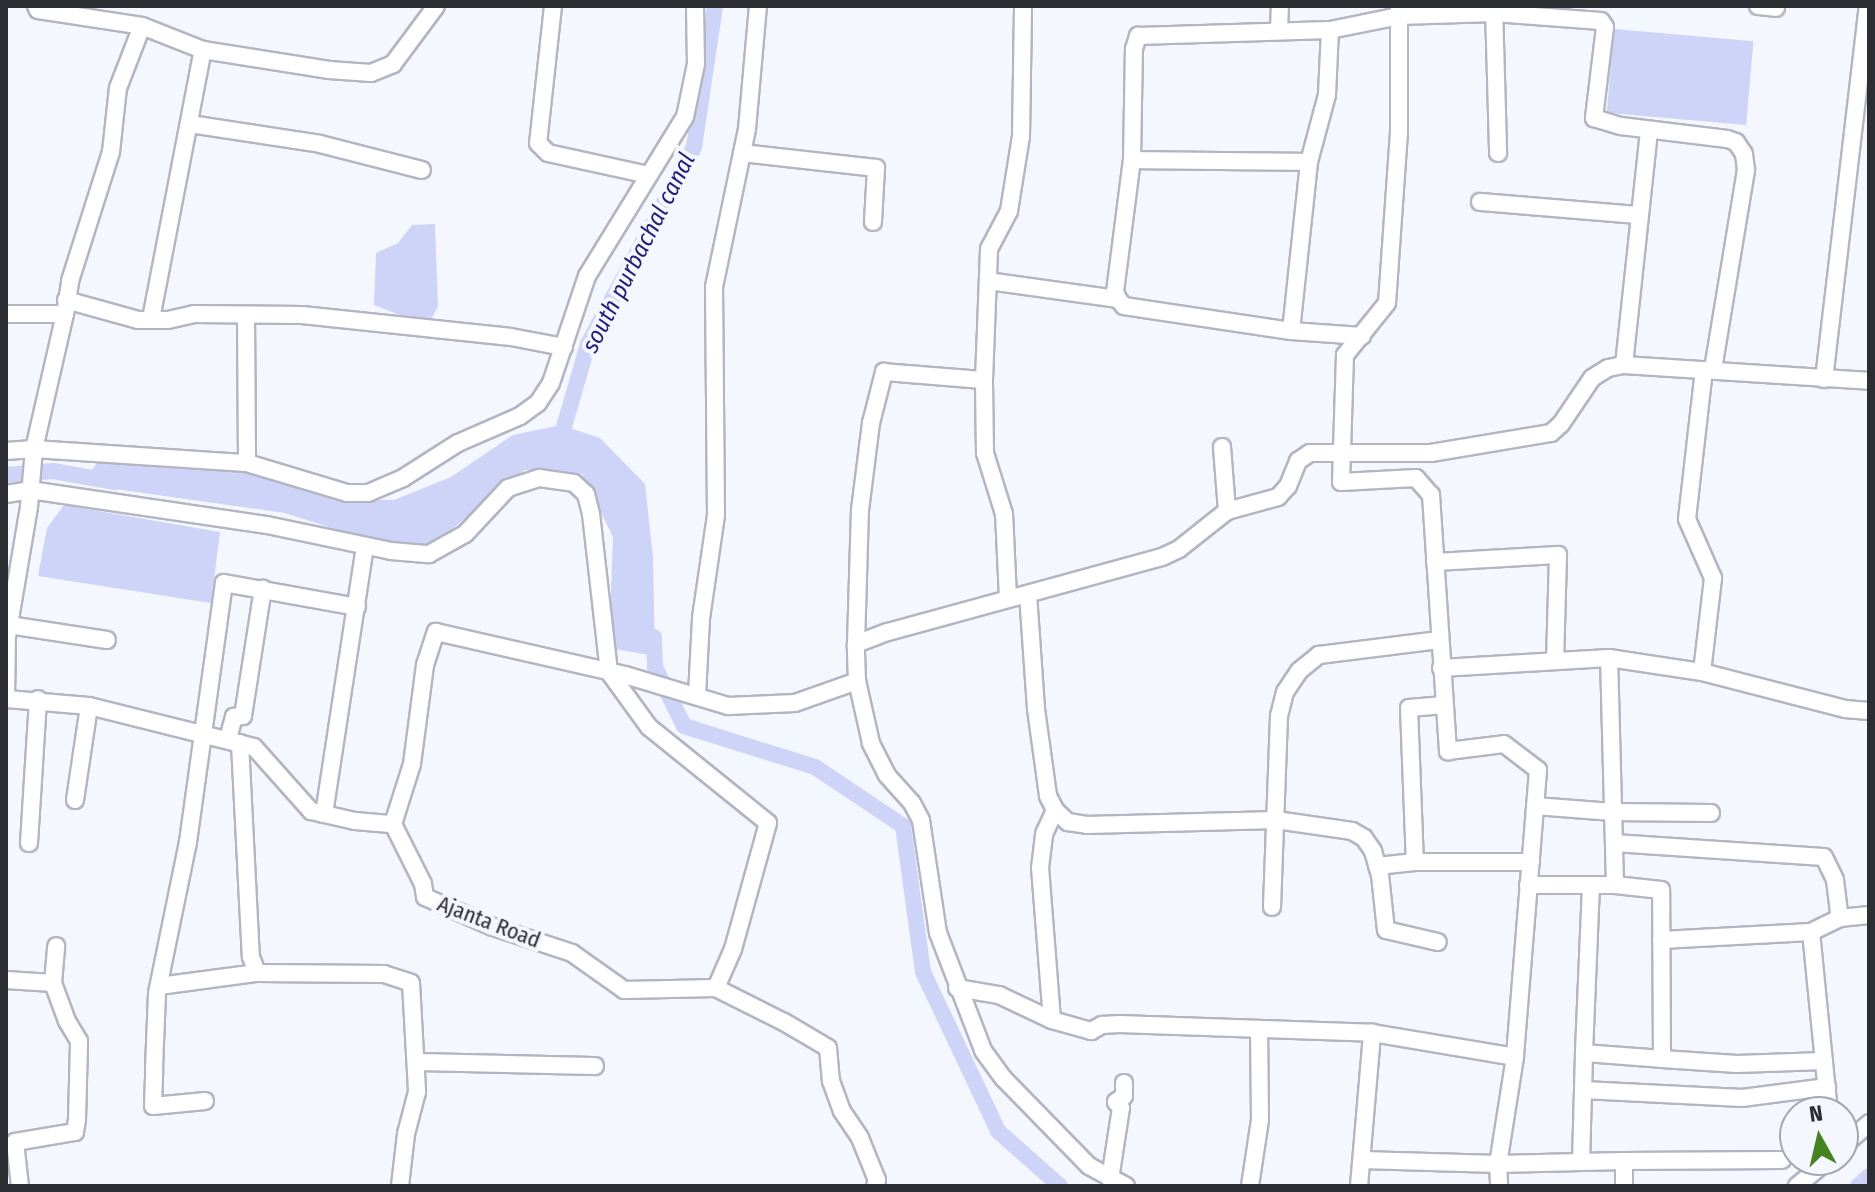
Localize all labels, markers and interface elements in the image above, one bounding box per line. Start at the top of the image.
water label: south purbachal canal [576,148,702,358]
street label: Ajanta Road [434,890,544,954]
north arrow [1779,1096,1859,1176]
text: N [1807,1099,1824,1128]

